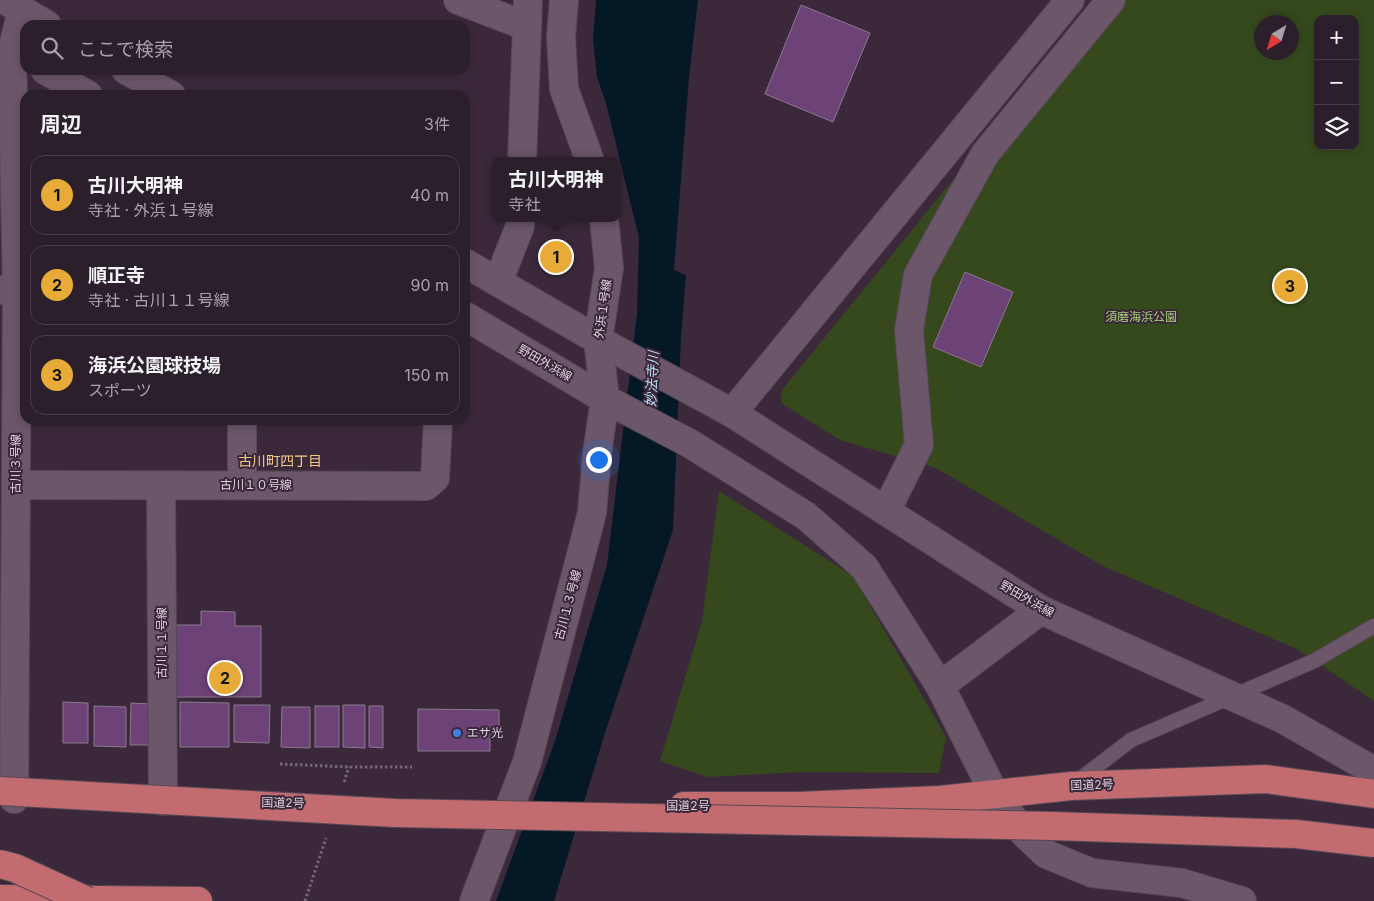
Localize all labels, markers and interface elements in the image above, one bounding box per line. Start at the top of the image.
north arrow [1254,15,1299,60]
map controls [1314,15,1359,150]
button: + [1314,15,1359,60]
search box [20,20,470,75]
icon: search [38,34,66,62]
text: ここで検索 [78,38,173,61]
button: − [1314,60,1359,105]
button: layers [1314,105,1359,150]
text: 周辺 [40,112,82,137]
text: 3件 [424,114,450,134]
popup [491,157,621,222]
text: 古川大明神 [508,168,604,191]
text: 古川大明神 [88,174,183,197]
text: 1 [54,185,60,205]
text: 40 m [410,185,449,205]
text: 寺社 [508,194,541,214]
text: 寺社 · 外浜１号線 [88,200,214,220]
pin: 1 [540,238,572,276]
text: 順正寺 [88,264,145,287]
pin: 3 [1274,267,1306,305]
text: 2 [52,275,62,295]
text: 90 m [410,275,449,295]
street label: 外浜１号線 [591,278,614,340]
text: 寺社 · 古川１１号線 [88,290,230,310]
park label: 須磨海浜公園 [1105,309,1177,324]
street label: 野田外浜線 [516,341,575,384]
water label: 妙法寺川 [642,349,662,407]
text: 海浜公園球技場 [88,354,221,377]
text: 3 [52,365,62,385]
text: 150 m [404,365,449,385]
text: スポーツ [88,380,152,400]
street label: 古川３号線 [8,434,23,494]
your location [586,447,612,473]
district label: 古川町四丁目 [238,452,322,469]
street label: 古川１０号線 [220,477,292,492]
street label: 古川１３号線 [551,568,584,642]
street label: 野田外浜線 [998,577,1057,620]
street label: 古川１１号線 [154,607,169,679]
pin: 2 [209,659,241,697]
place label: エサ光 [467,725,503,740]
marker: エサ光 [451,727,463,739]
street label: 国道2号 [1070,776,1114,793]
street label: 国道2号 [261,795,305,810]
street label: 国道2号 [666,798,710,813]

